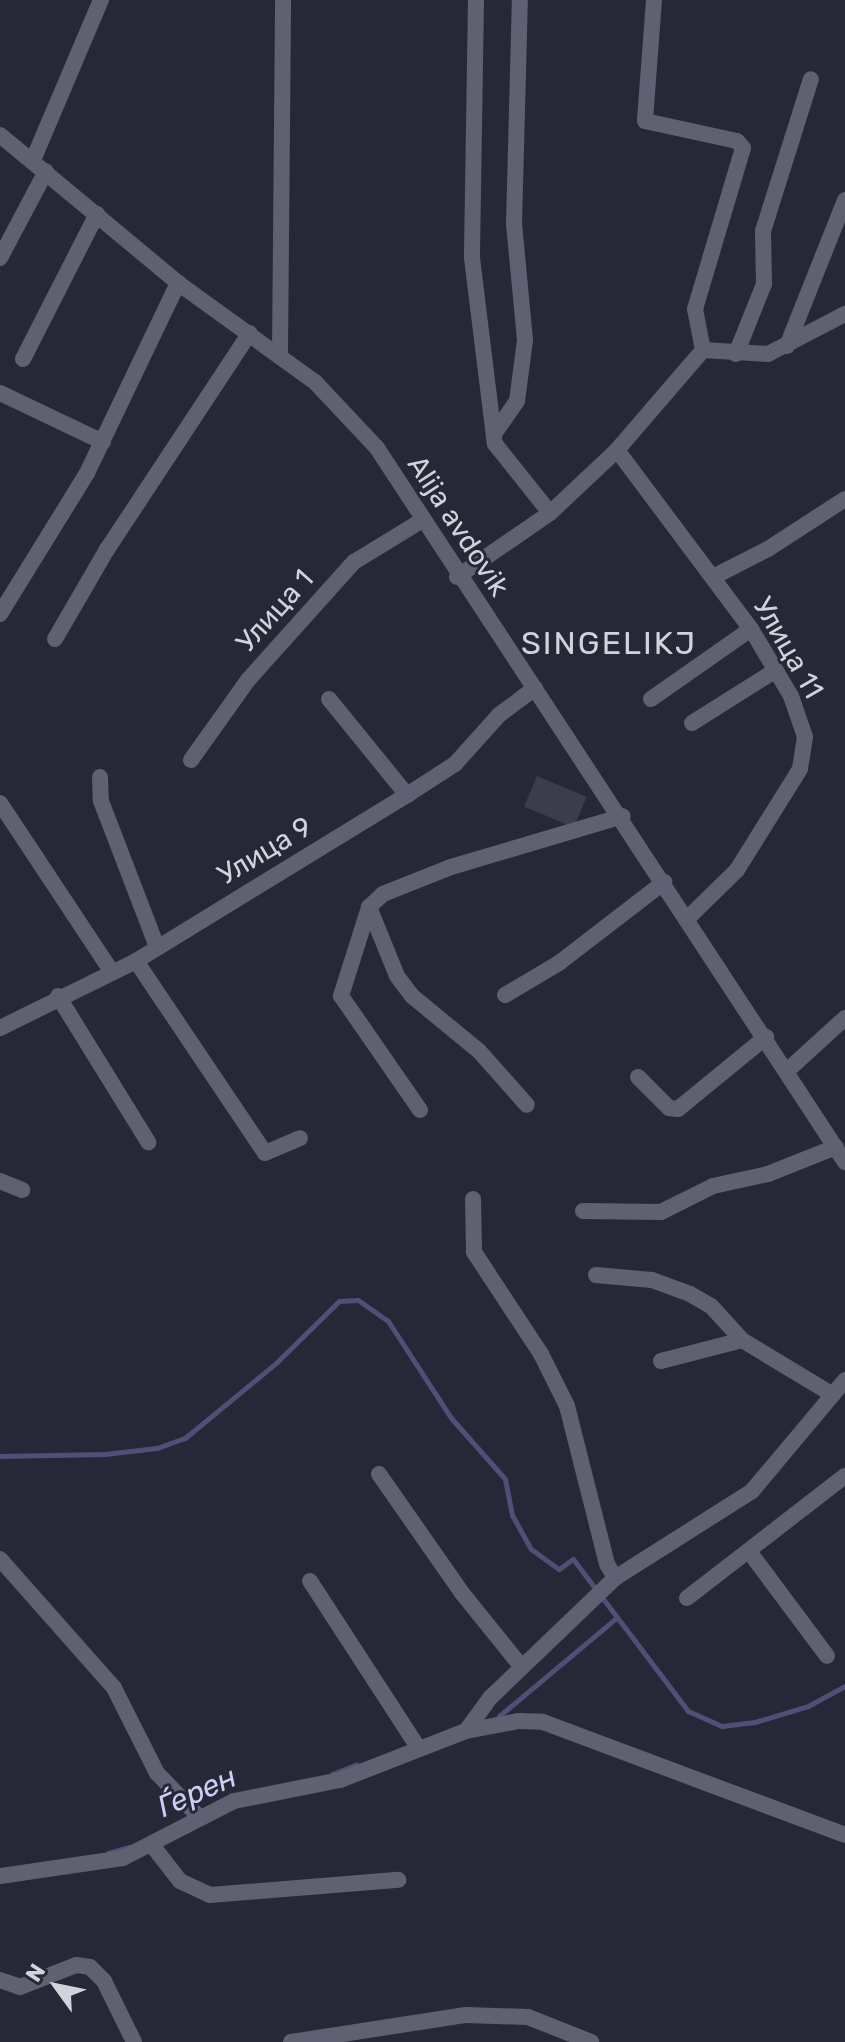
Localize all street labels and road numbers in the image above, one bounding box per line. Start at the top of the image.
street label: Alija avdovik [400,449,516,603]
street label: Улица 1 [229,563,321,659]
street label: Улица 11 [746,591,830,705]
street label: Улица 9 [212,810,318,892]

